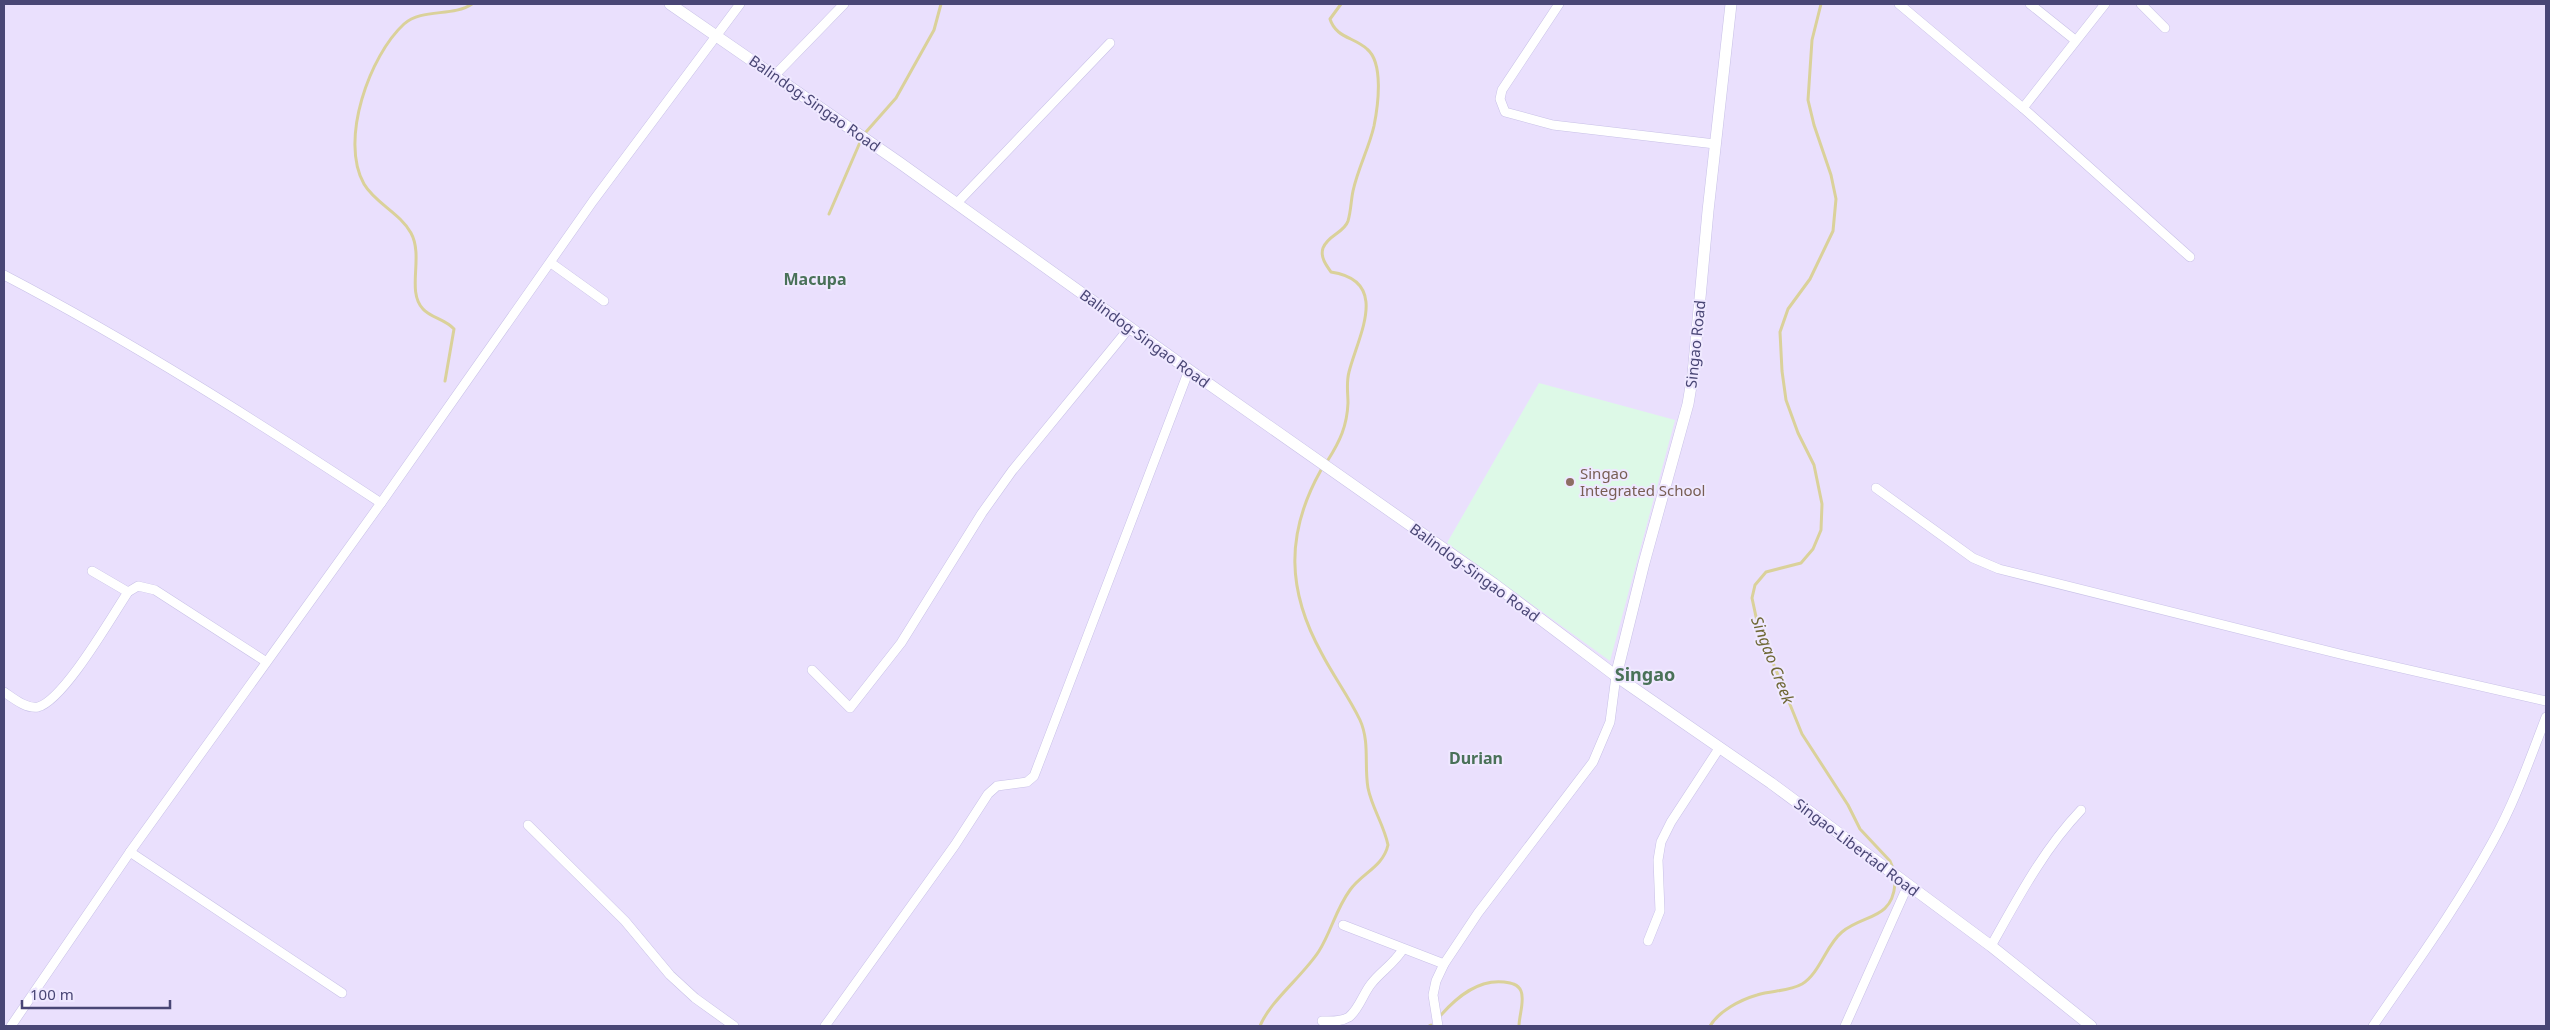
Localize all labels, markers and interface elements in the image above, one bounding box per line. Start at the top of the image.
street label: Balindog-Singao Road [746,50,884,156]
district label: Macupa [783,268,847,290]
street label: Balindog-Singao Road [1076,284,1214,392]
street label: Singao Road [1680,299,1710,389]
place label: Singao Integrated School [1580,463,1706,500]
marker: Singao Integrated School [1564,476,1576,488]
street label: Balindog-Singao Road [1406,518,1544,626]
water label: Singao Creek [1746,613,1800,708]
district label: Singao [1615,662,1675,686]
district label: Durian [1449,747,1503,769]
street label: Singao-Libertad Road [1790,793,1924,901]
scale bar [22,978,170,1010]
text: 100 m [30,984,74,1004]

